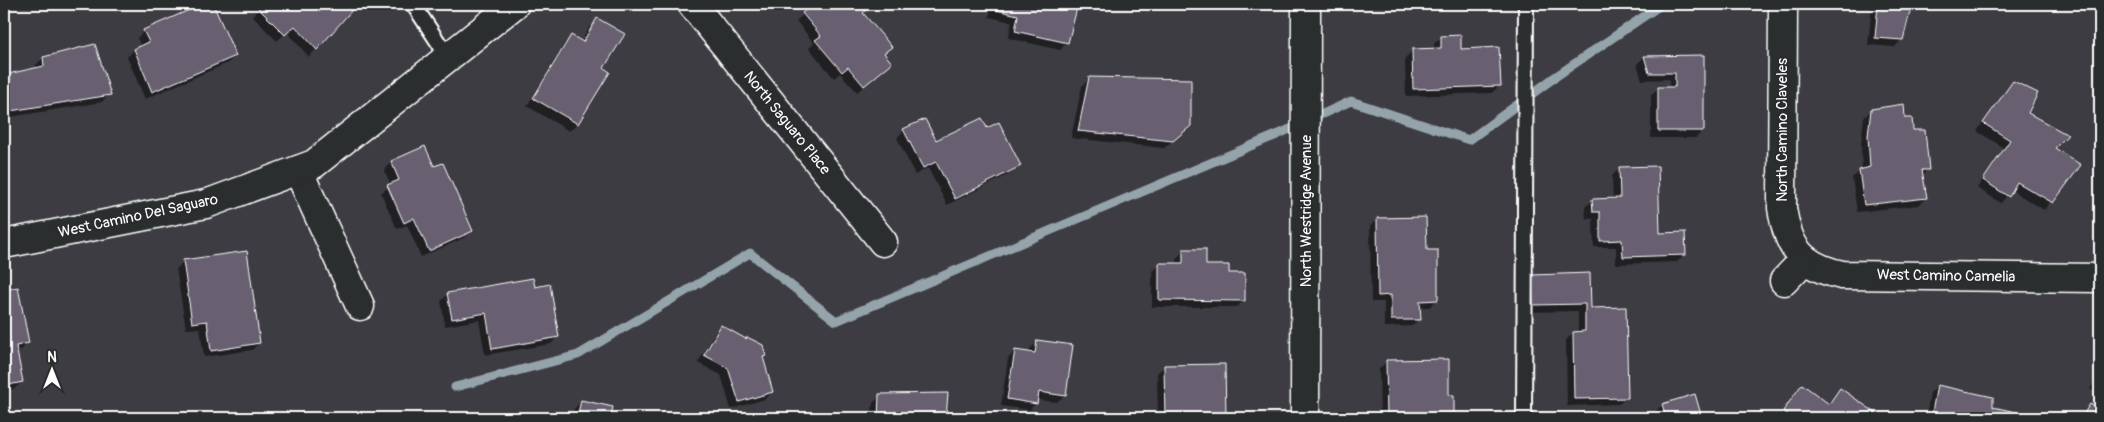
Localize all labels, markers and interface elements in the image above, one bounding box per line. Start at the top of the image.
street label: North Camino Claveles [1773,58,1792,202]
street label: North Saguaro Place [739,67,835,179]
street label: North Westridge Avenue [1297,134,1316,287]
street label: West Camino Del Saguaro [56,190,220,242]
street label: West Camino Camelia [1877,265,2015,287]
north arrow [28,344,78,394]
text: N [47,349,57,366]

